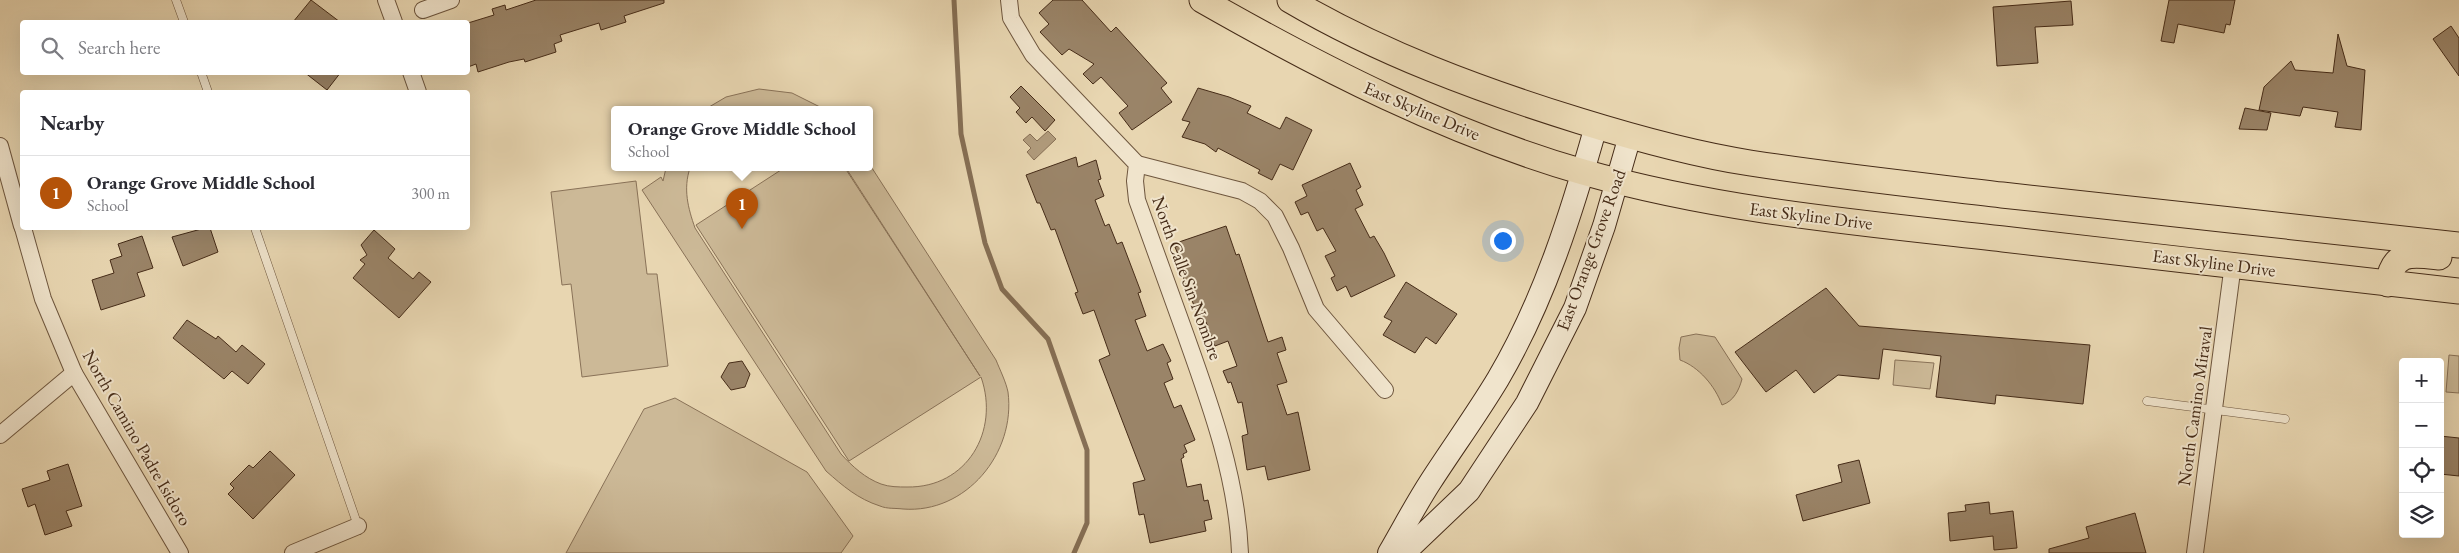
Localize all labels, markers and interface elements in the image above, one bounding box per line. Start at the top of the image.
search box [20,20,470,75]
icon: search [38,34,66,62]
text: Search here [78,35,160,60]
street label: East Skyline Drive [1361,76,1484,145]
popup [611,106,873,171]
text: Nearby [40,109,104,136]
text: Orange Grove Middle School [628,116,856,141]
text: School [628,141,670,162]
street label: East Orange Grove Road [1551,165,1631,334]
text: Orange Grove Middle School [87,170,315,195]
text: 1 [52,183,60,204]
text: 300 m [411,183,450,204]
pin: 1 [726,188,758,229]
street label: North Calle Sin Nombre [1147,193,1228,363]
text: School [87,195,129,216]
street label: East Skyline Drive [1748,197,1874,234]
your location [1490,228,1516,254]
street label: East Skyline Drive [2151,244,2277,281]
street label: North Camino Miraval [2172,325,2217,487]
street label: North Camino Padre Isidoro [78,346,197,530]
map controls [2399,358,2444,538]
button: + [2399,358,2444,403]
button: − [2399,403,2444,448]
button: locate [2399,448,2444,493]
button: layers [2399,493,2444,538]

